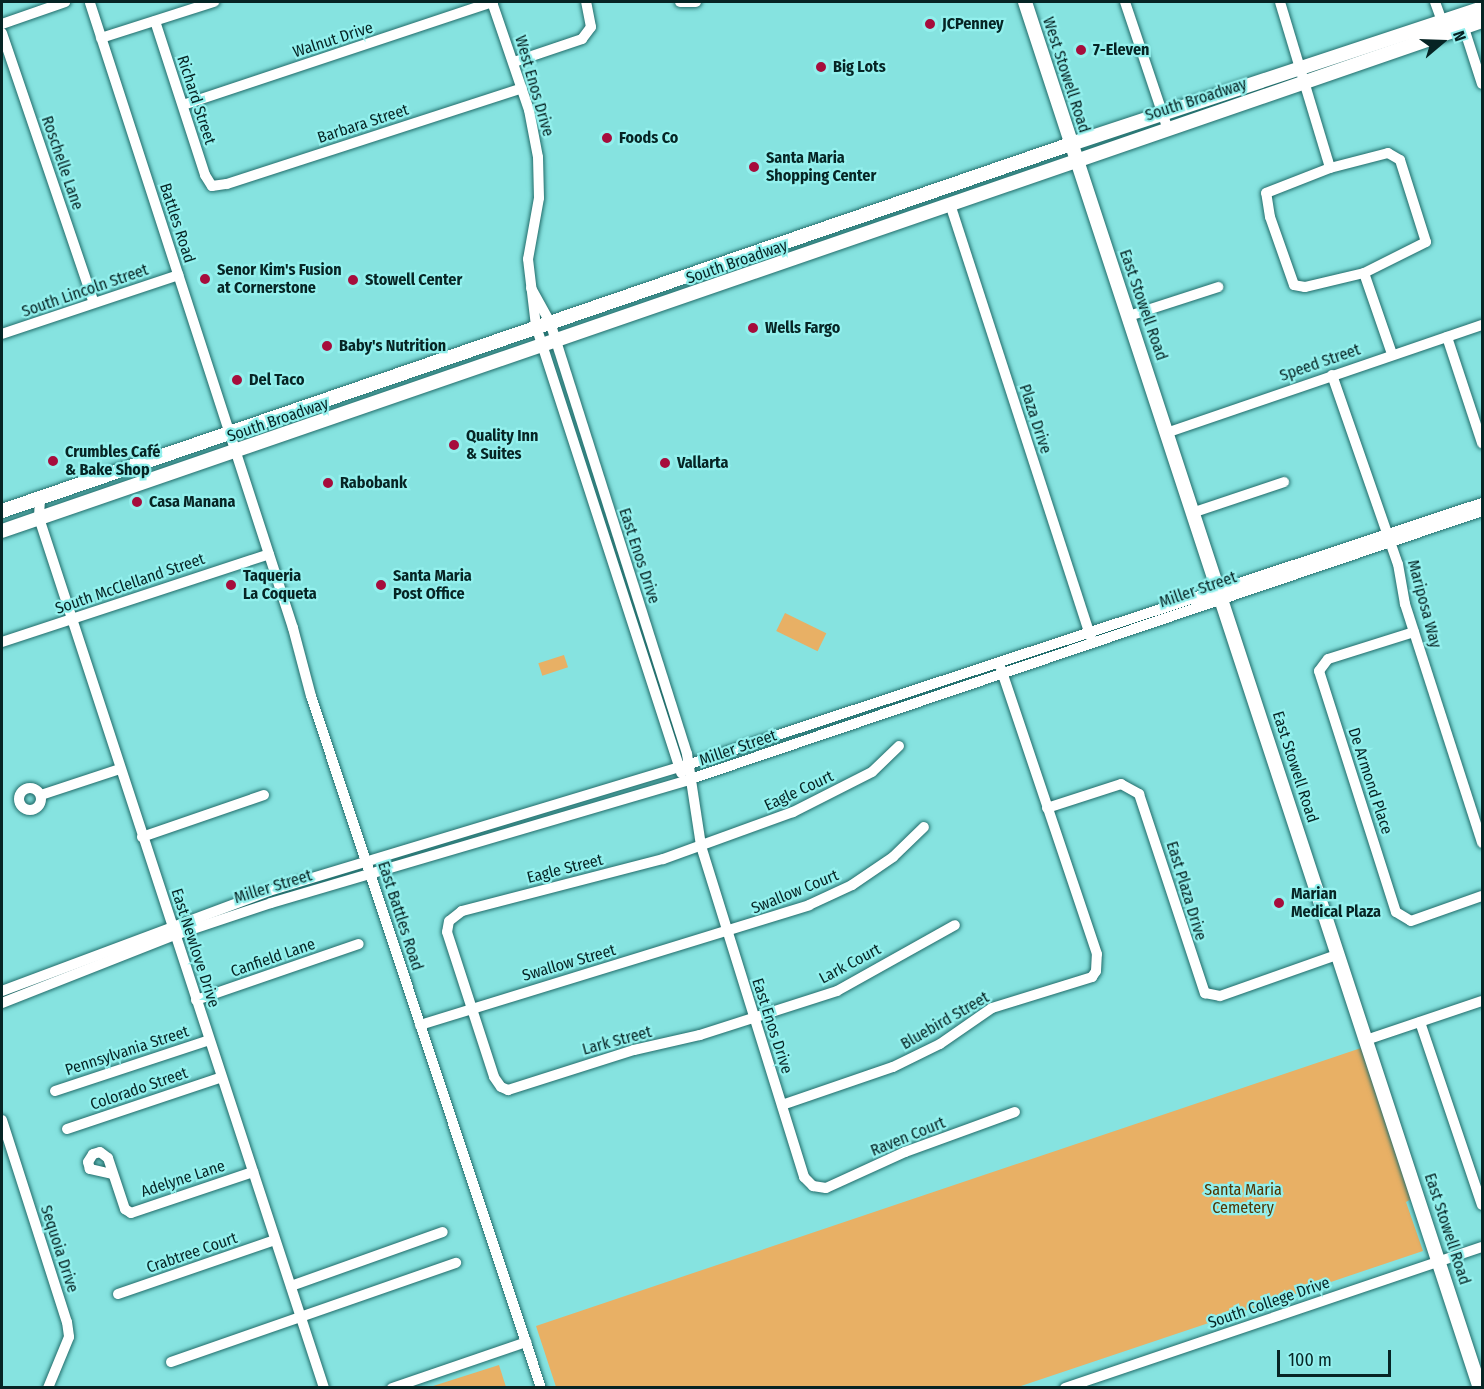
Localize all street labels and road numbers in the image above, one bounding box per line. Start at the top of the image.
street label: West Stowell Road [1038,15,1094,135]
street label: Walnut Drive [291,18,375,62]
street label: West Enos Drive [510,33,558,139]
street label: Richard Street [173,53,219,147]
street label: South Broadway [1143,75,1249,125]
street label: Barbara Street [315,100,411,148]
street label: Roschelle Lane [37,113,87,213]
street label: Battles Road [155,181,199,265]
street label: South Broadway [684,236,790,288]
street label: East Stowell Road [1115,247,1171,363]
street label: South Lincoln Street [19,260,151,322]
street label: Speed Street [1277,340,1363,386]
street label: Plaza Drive [1015,382,1055,456]
street label: South Broadway [225,394,331,446]
street label: East Enos Drive [614,506,664,606]
street label: South McClelland Street [53,549,207,619]
street label: Mariposa Way [1403,558,1445,650]
street label: Miller Street [1157,568,1239,612]
street label: East Stowell Road [1268,709,1322,825]
street label: De Armond Place [1344,725,1396,837]
street label: Miller Street [697,726,779,770]
street label: Eagle Court [762,767,836,815]
street label: East Plaza Drive [1162,839,1210,943]
street label: Eagle Street [525,850,605,888]
street label: East Battles Road [373,859,427,973]
street label: Miller Street [232,866,314,908]
street label: Swallow Court [749,866,841,918]
street label: East Newlove Drive [167,886,223,1010]
street label: Canfield Lane [228,935,318,981]
street label: Lark Court [816,940,884,988]
street label: Swallow Street [520,941,618,985]
street label: East Enos Drive [747,976,797,1076]
street label: Bluebird Street [898,988,992,1054]
street label: Pennsylvania Street [63,1022,191,1080]
street label: Lark Street [580,1023,654,1059]
street label: Colorado Street [88,1063,190,1115]
street label: Raven Court [868,1113,948,1161]
street label: Adelyne Lane [138,1156,228,1202]
street label: East Stowell Road [1420,1171,1474,1287]
street label: Sequoia Drive [36,1203,82,1295]
street label: Crabtree Court [144,1229,240,1277]
street label: South College Drive [1206,1273,1332,1333]

